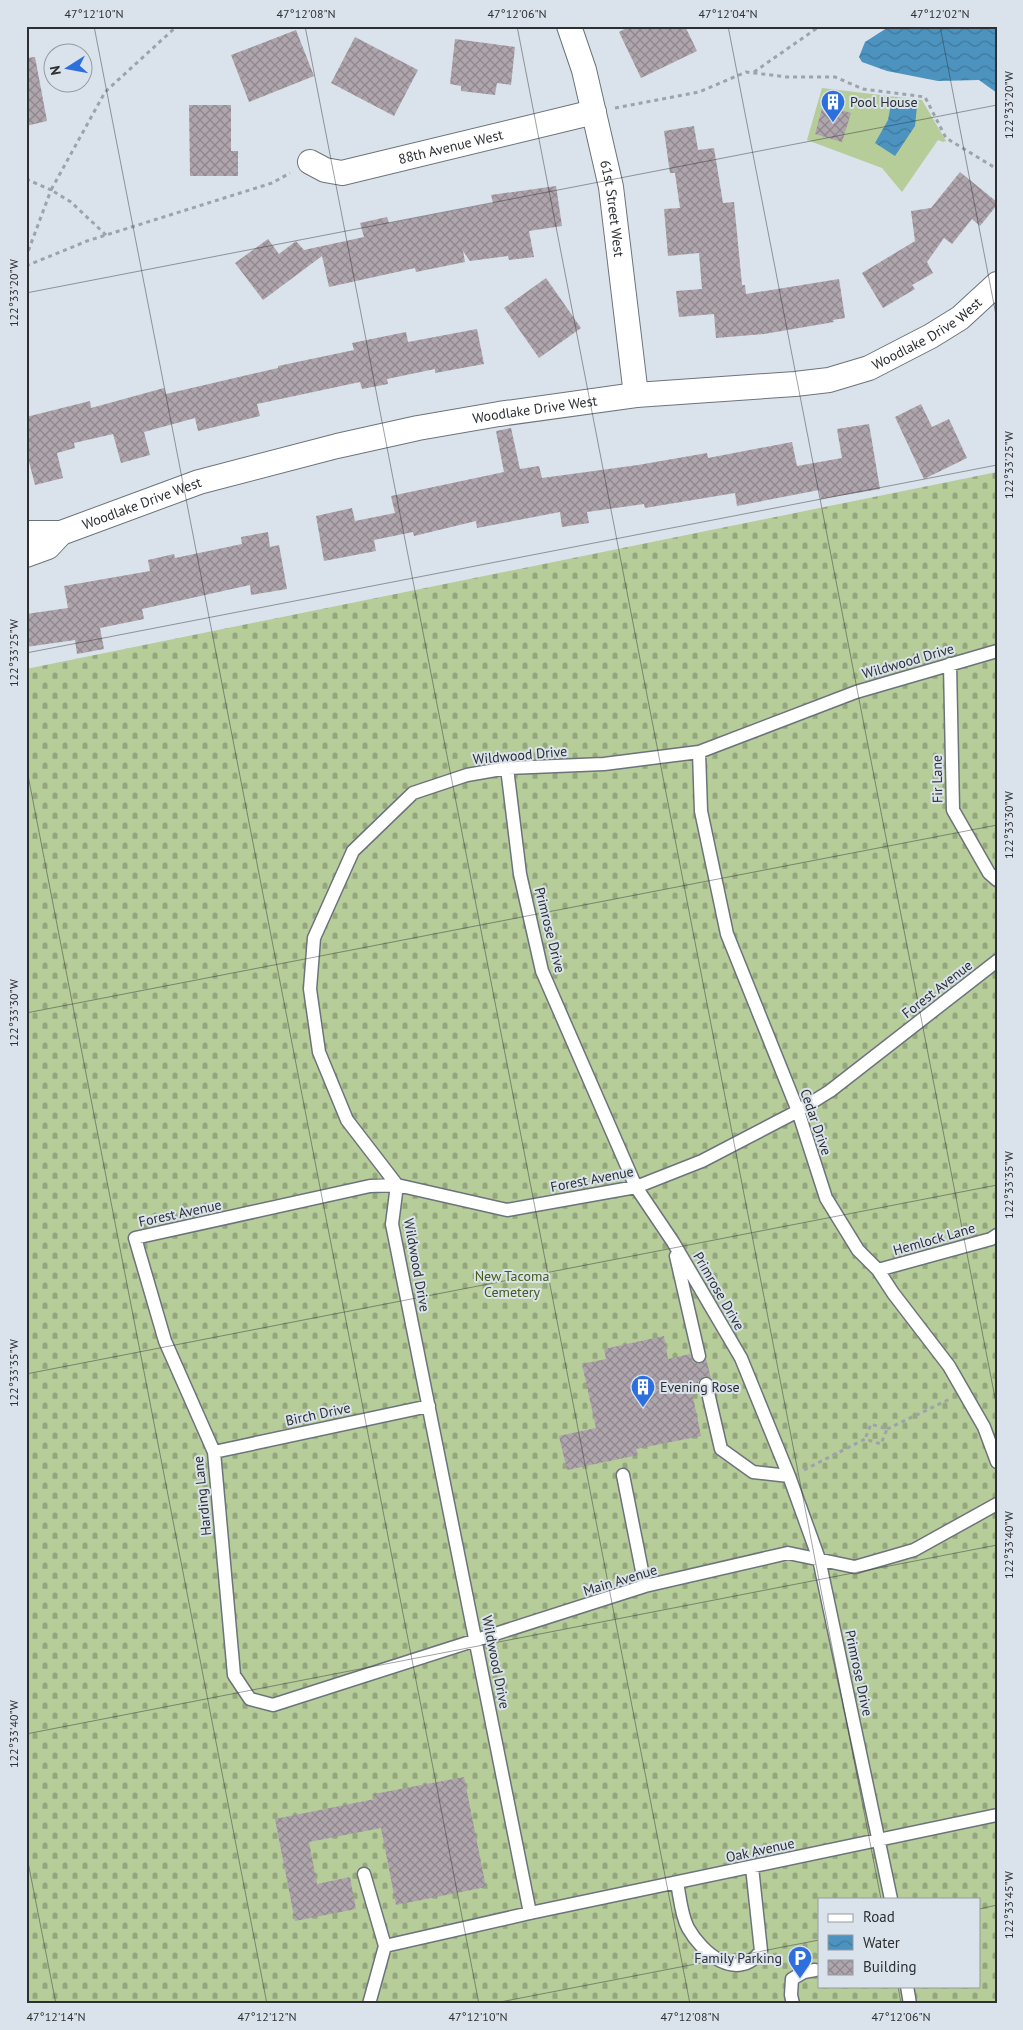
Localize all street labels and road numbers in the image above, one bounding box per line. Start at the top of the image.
street label: 88th Avenue West [396,125,505,168]
street label: 61st Street West [596,158,628,258]
street label: Woodlake Drive West [869,293,986,374]
street label: Woodlake Drive West [471,391,599,427]
street label: Woodlake Drive West [80,473,204,533]
street label: Wildwood Drive [860,639,956,683]
street label: Wildwood Drive [472,742,568,768]
street label: Fir Lane [928,755,946,803]
street label: Primrose Drive [531,885,569,975]
street label: Forest Avenue [898,956,976,1022]
street label: Cedar Drive [796,1086,836,1158]
street label: Forest Avenue [549,1162,635,1196]
street label: Forest Avenue [137,1195,223,1231]
street label: Wildwood Drive [400,1217,434,1313]
street label: Hemlock Lane [891,1219,977,1259]
street label: Primrose Drive [689,1249,749,1333]
street label: Birch Drive [284,1398,352,1430]
street label: Harding Lane [189,1455,215,1537]
street label: Main Avenue [581,1560,659,1600]
street label: Wildwood Drive [478,1614,514,1710]
street label: Primrose Drive [841,1628,877,1718]
street label: Oak Avenue [724,1834,796,1866]

